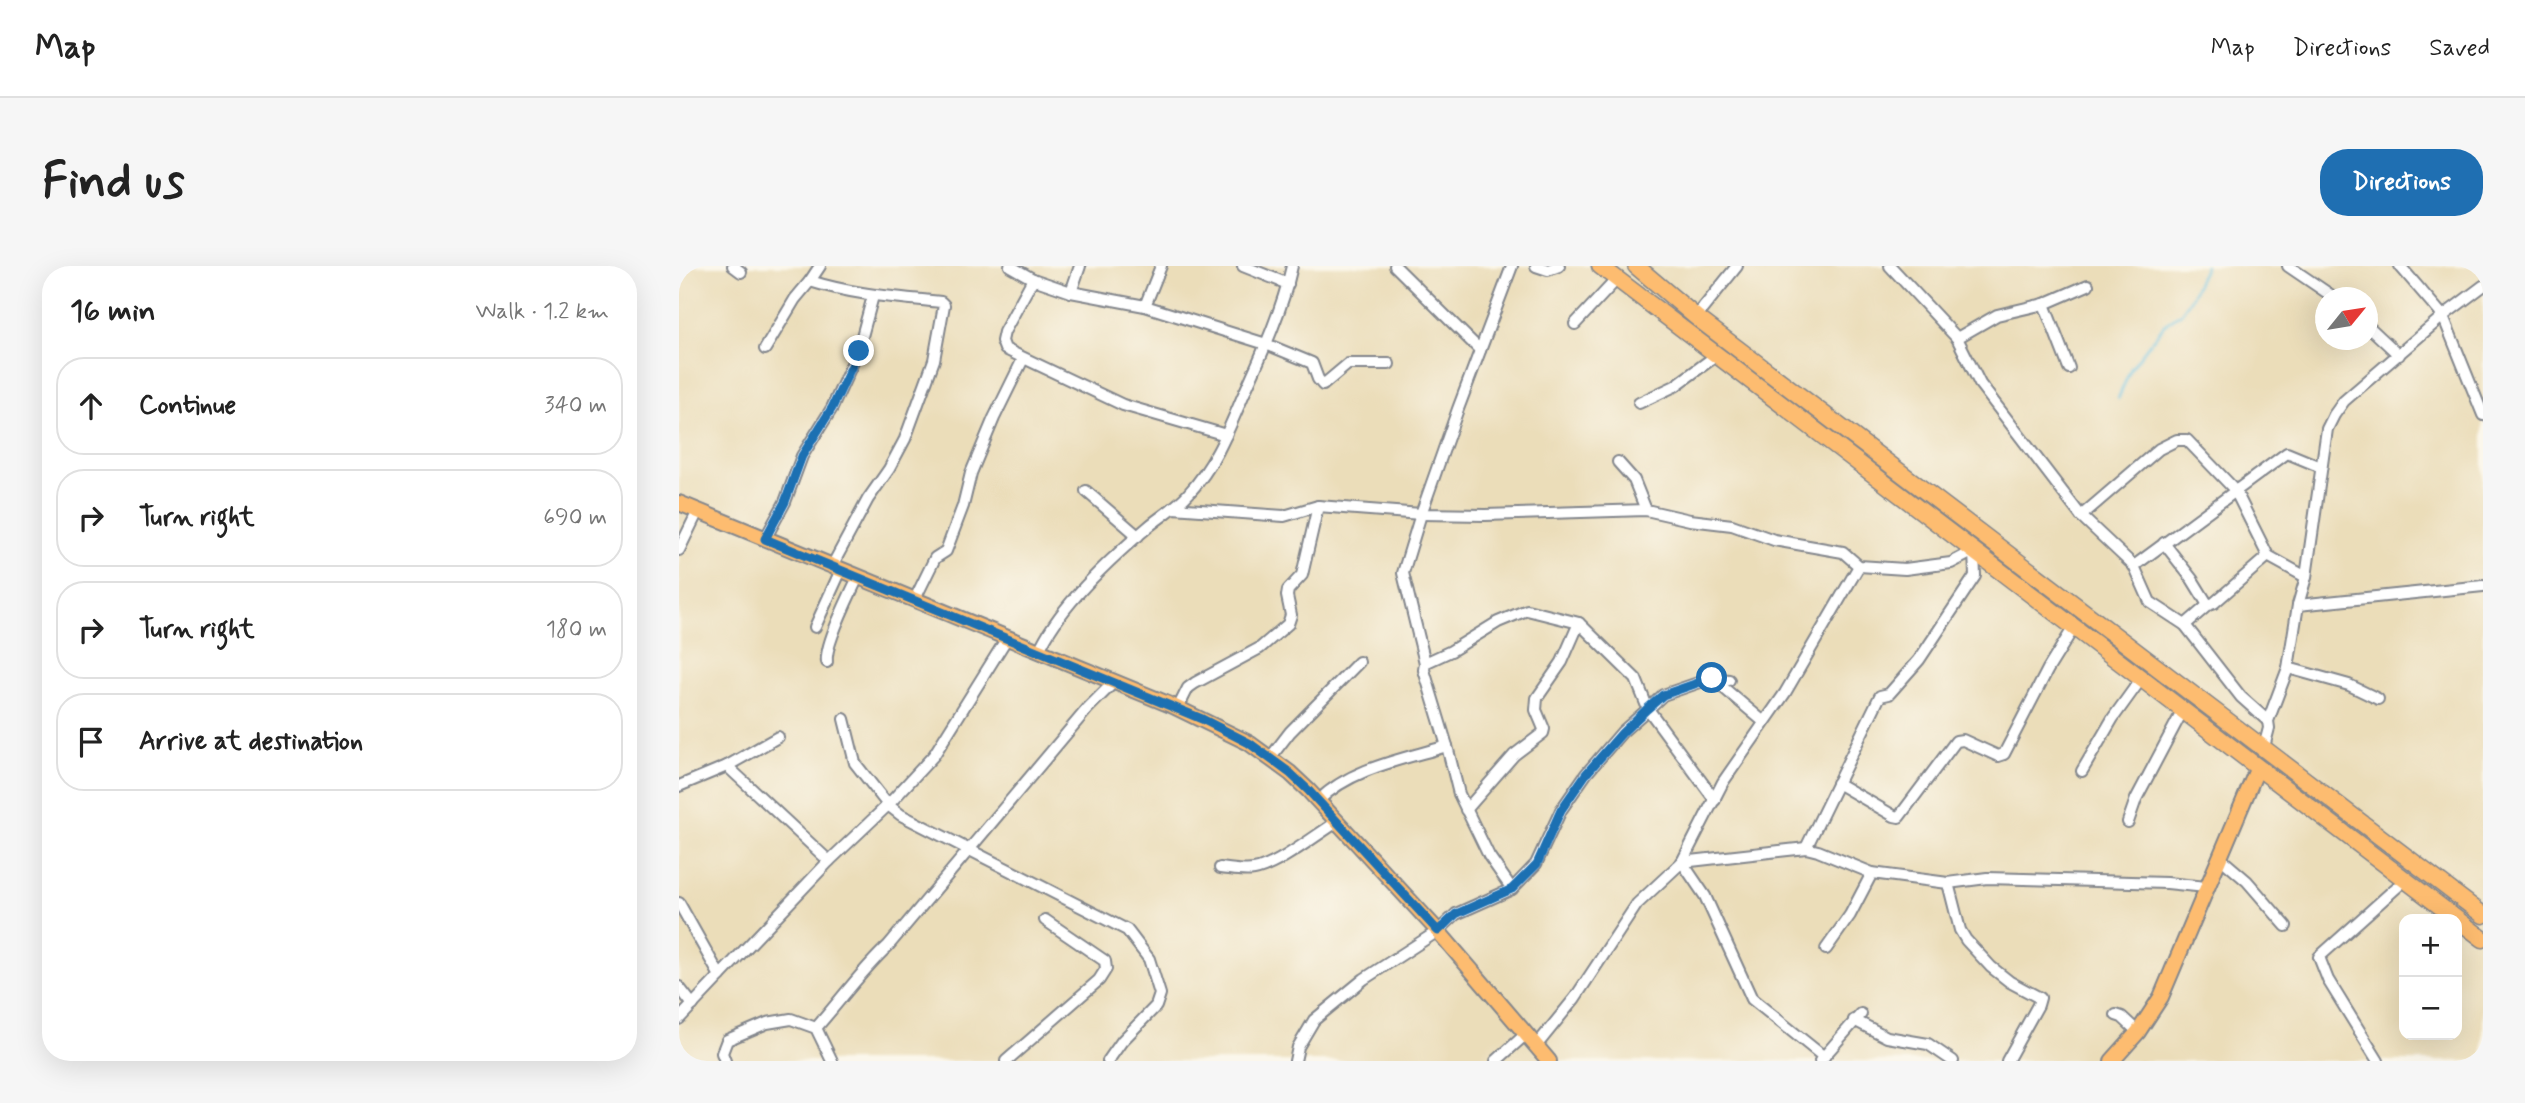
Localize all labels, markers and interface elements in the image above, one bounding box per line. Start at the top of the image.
text: Map [35,26,95,70]
text: Map [2211,33,2255,64]
text: Directions [2293,33,2391,64]
text: Saved [2429,33,2490,64]
button: Directions [2320,149,2483,216]
text: Find us [42,150,185,215]
north arrow [2315,287,2378,350]
text: 16 min [70,292,156,331]
text: Walk · 1.2 km [476,297,609,327]
route end [843,335,874,366]
icon: ahead [72,387,110,425]
text: Continue [139,389,236,423]
text: 340 m [544,391,607,421]
icon: right [72,499,110,537]
text: Turn right [139,501,255,535]
text: 690 m [543,503,607,533]
icon: right [72,611,110,649]
text: Turn right [139,613,255,647]
text: 180 m [546,615,607,645]
route start [1696,662,1727,693]
icon: arrive [72,723,110,761]
text: Arrive at destination [139,725,363,759]
map controls [2399,914,2462,1040]
button: + [2399,914,2462,977]
button: − [2399,977,2462,1040]

